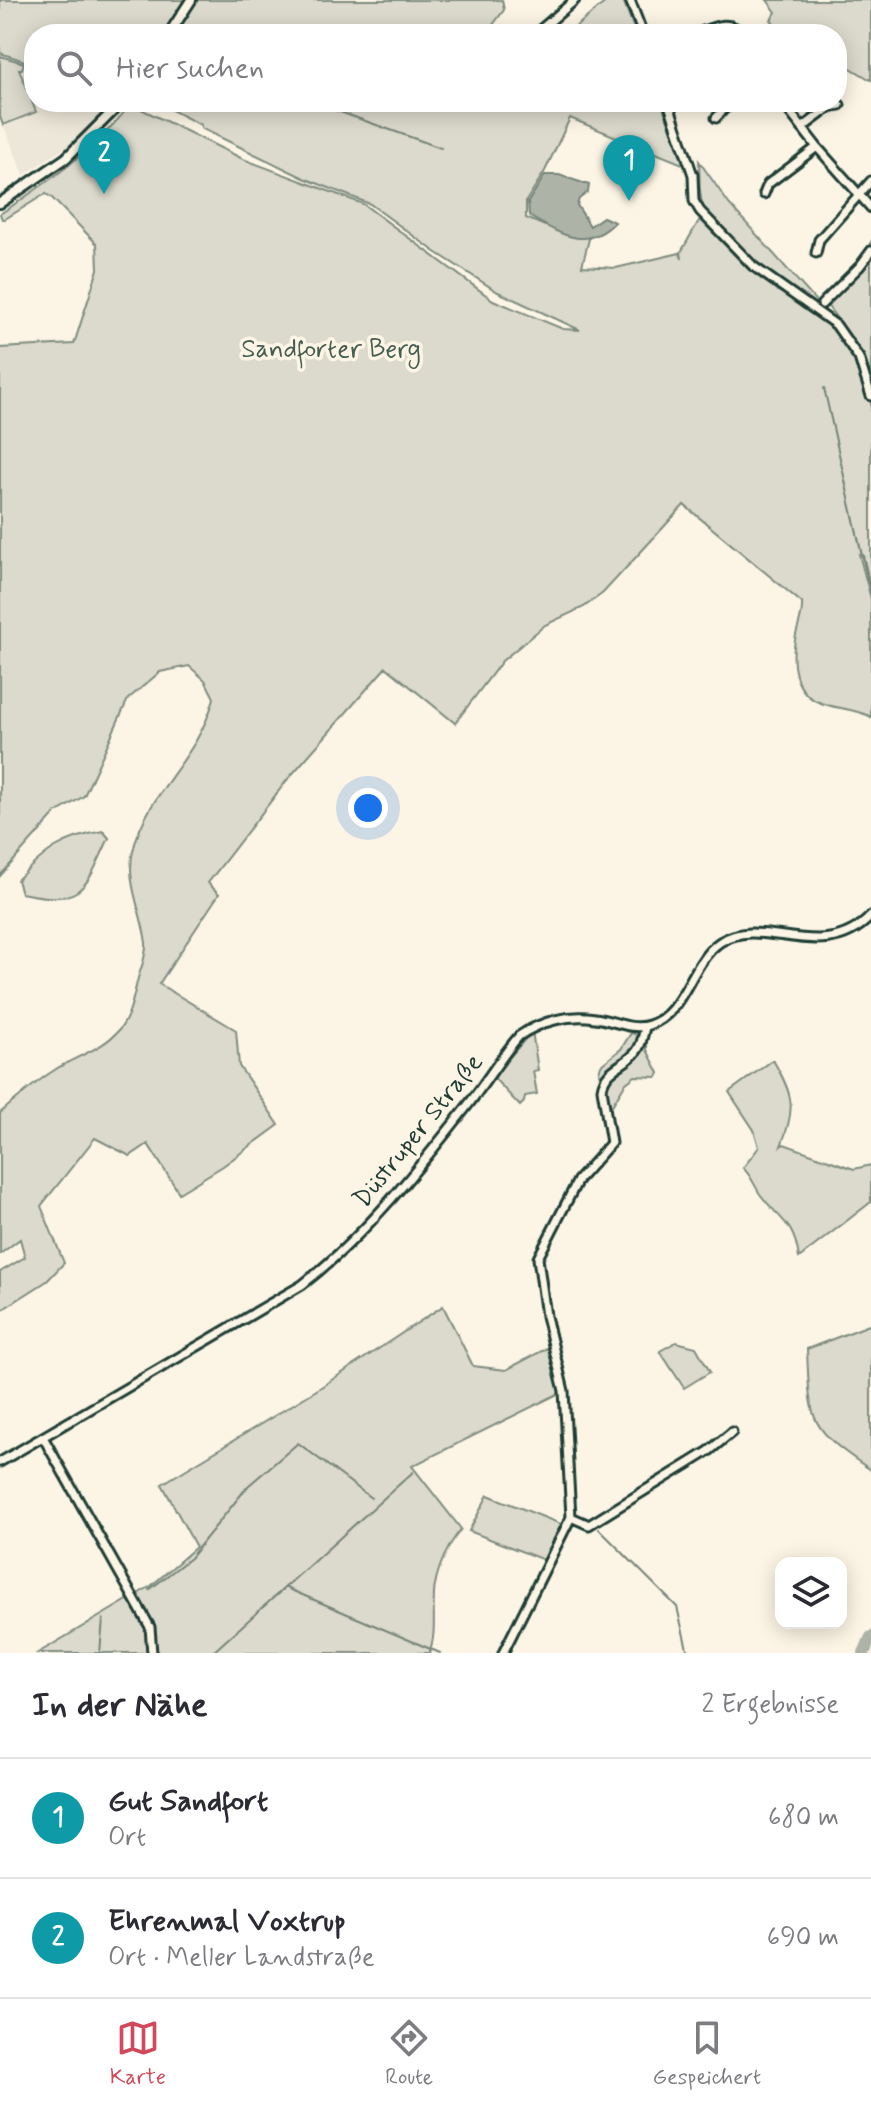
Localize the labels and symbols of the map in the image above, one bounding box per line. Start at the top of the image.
pin: 2 [78,128,130,194]
pin: 1 [603,135,655,201]
park label: Sandforter Berg [241,333,421,369]
your location [348,788,388,828]
street label: Düstruper Straße [346,1047,491,1216]

